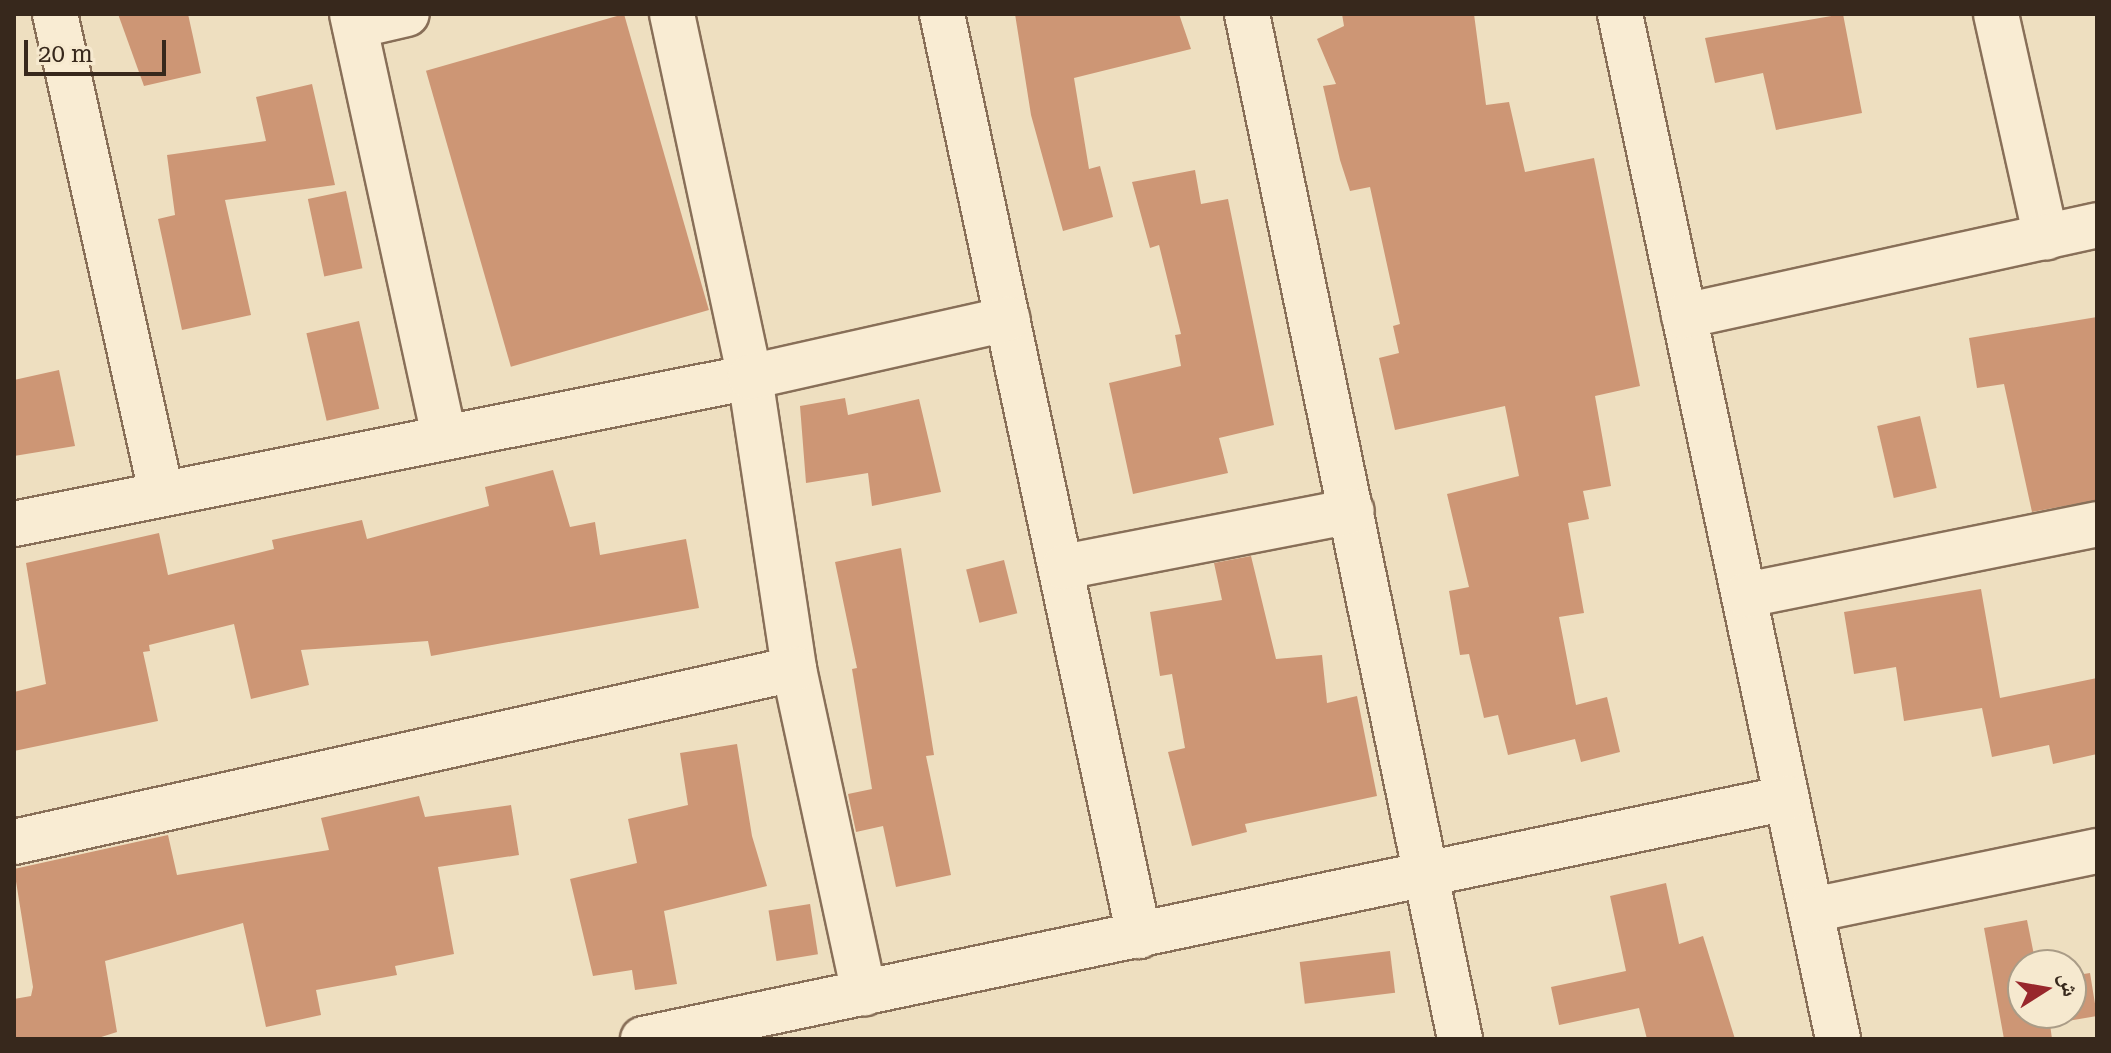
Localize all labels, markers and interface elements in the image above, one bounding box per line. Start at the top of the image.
scale bar [28,24,170,74]
text: 20 m [38,40,93,68]
north arrow [2007,949,2087,1029]
text: ش [2055,971,2084,999]

